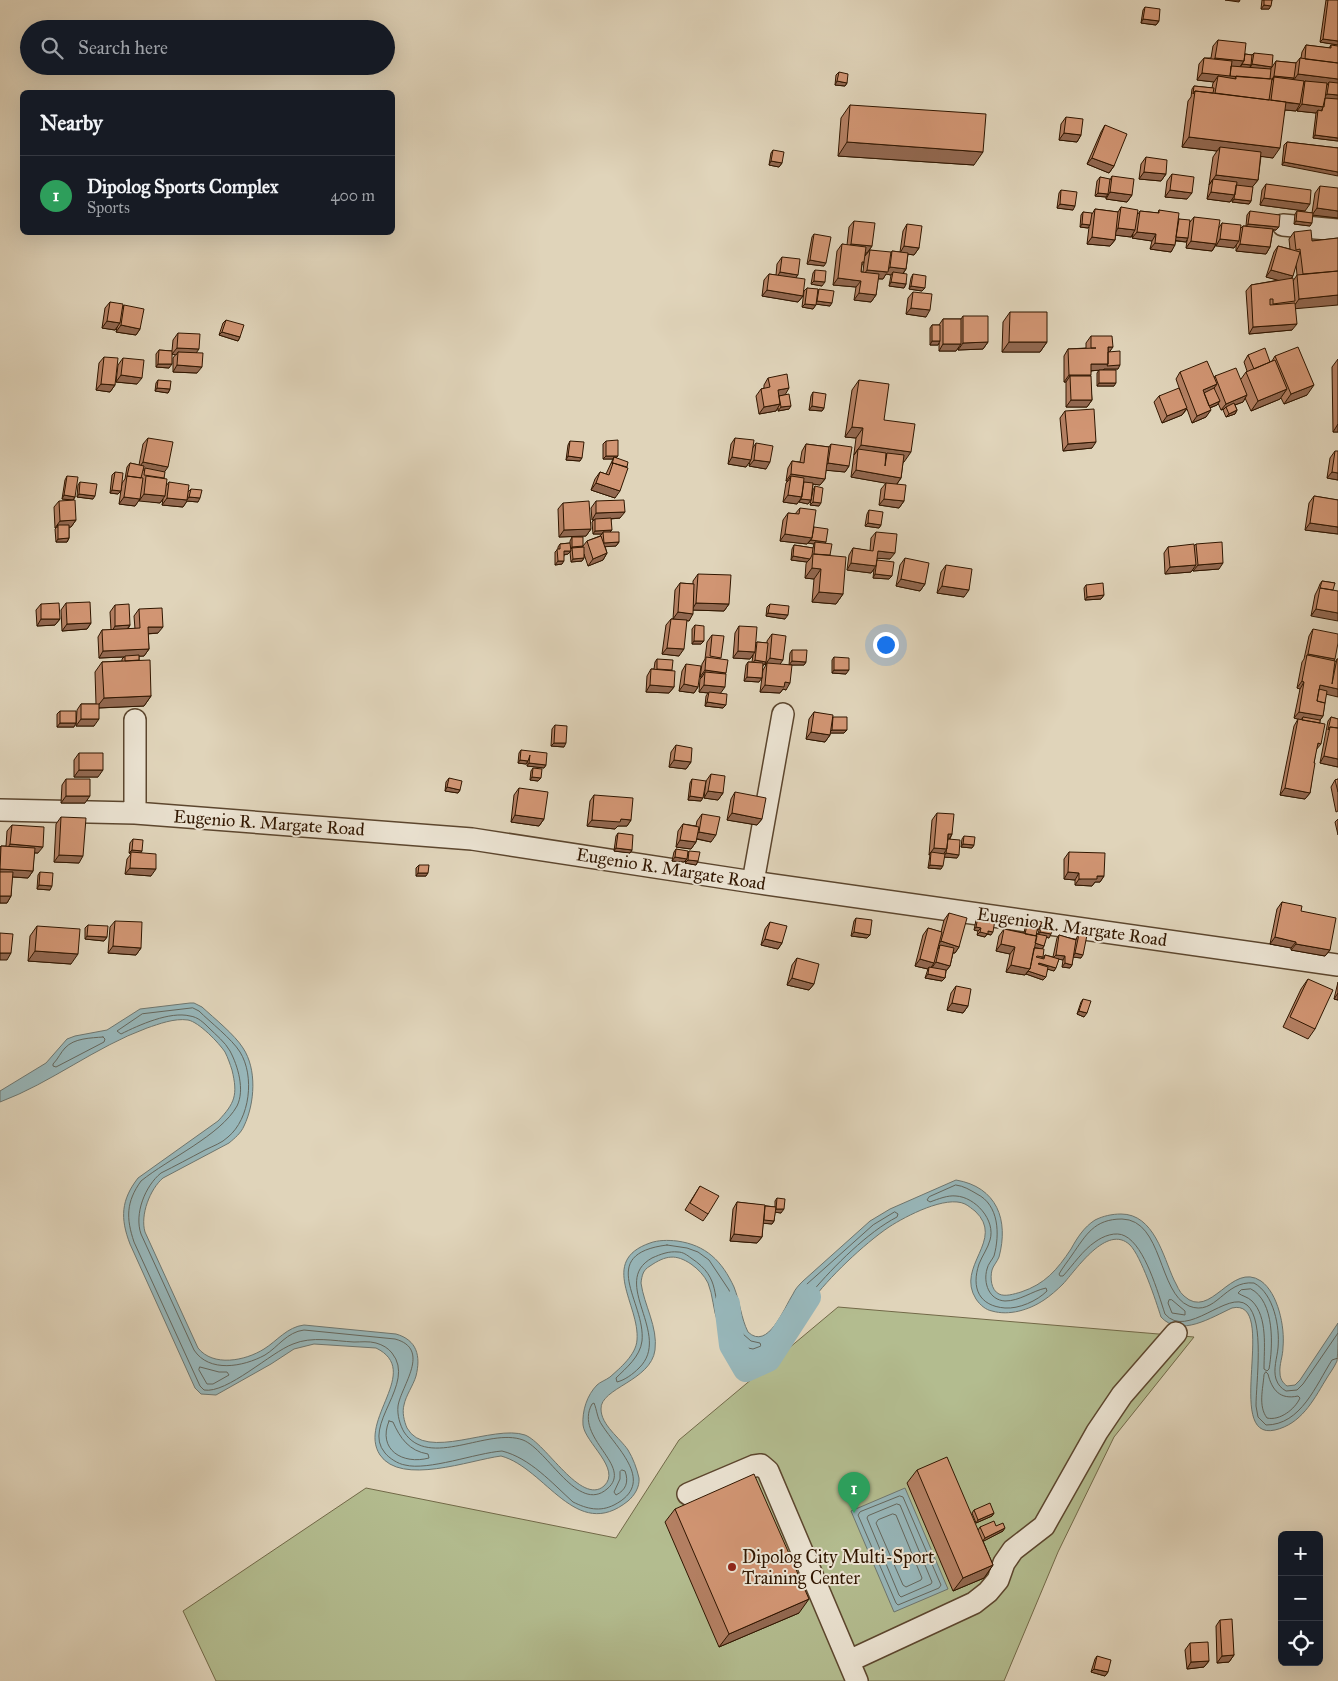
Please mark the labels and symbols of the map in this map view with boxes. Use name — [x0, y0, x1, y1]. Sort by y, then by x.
your location — [873, 632, 899, 658]
street label: Eugenio R. Margate Road — [173, 805, 365, 842]
street label: Eugenio R. Margate Road — [574, 843, 767, 896]
street label: Eugenio R. Margate Road — [975, 903, 1168, 952]
pin: 1 — [838, 1472, 870, 1513]
place label: Dipolog City Multi-Sport Training Center — [742, 1546, 935, 1590]
marker: Dipolog City Multi-Sport Training Center — [726, 1561, 738, 1573]

